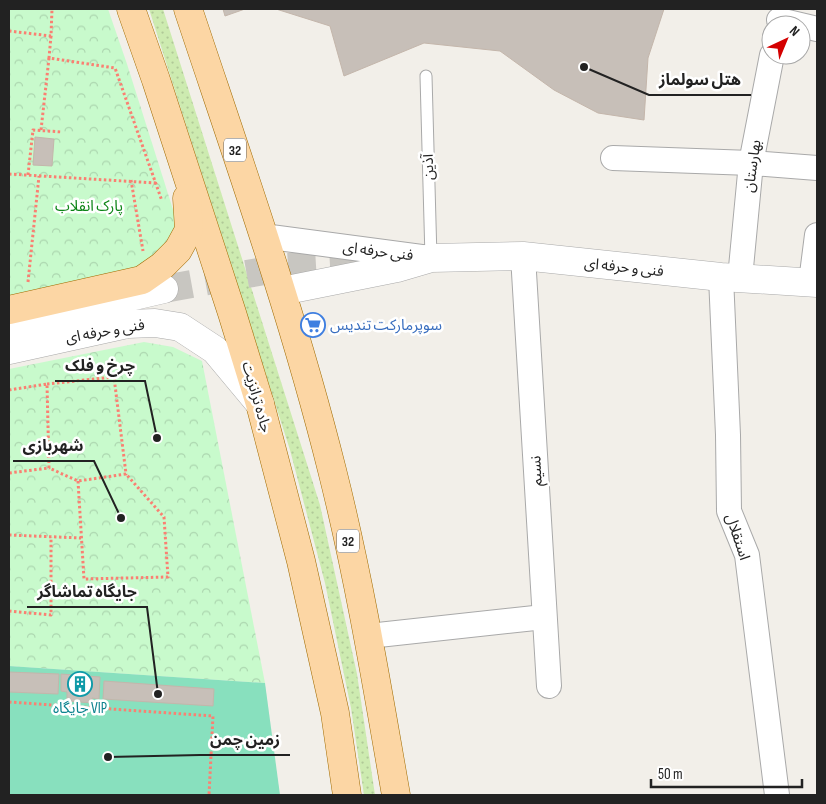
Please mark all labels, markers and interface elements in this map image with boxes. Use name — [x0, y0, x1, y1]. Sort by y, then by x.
north arrow — [761, 15, 811, 65]
text: N — [786, 22, 803, 40]
callout: هتل سولماز — [649, 64, 751, 95]
text: هتل سولماز — [658, 71, 741, 90]
road number: 32 — [224, 138, 246, 162]
street label: بهارستان — [739, 138, 766, 194]
street label: آذین — [419, 153, 438, 180]
park label: پارک انقلاب — [55, 197, 123, 216]
street label: فنی حرفه ای — [342, 238, 415, 265]
street label: فنی و حرفه ای — [583, 254, 665, 281]
supermarket icon: سوپرمارکت تندیس — [300, 312, 326, 338]
street label: فنی و حرفه ای — [64, 315, 146, 348]
place label: سوپرمارکت تندیس — [330, 316, 442, 335]
callout: چرخ و فلک — [55, 350, 145, 381]
text: چرخ و فلک — [65, 357, 135, 377]
street label: جاده ترانزیت — [237, 360, 276, 435]
callout: شهربازی — [13, 430, 94, 461]
text: شهربازی — [23, 437, 83, 456]
street label: نسيم — [526, 455, 548, 487]
street label: استقلال — [721, 512, 754, 563]
road number: 32 — [337, 530, 359, 552]
callout: جایگاه تماشاگر — [27, 576, 147, 607]
text: جایگاه تماشاگر — [36, 583, 137, 602]
building icon: جایگاه VIP — [67, 671, 93, 697]
place label: جایگاه VIP — [53, 699, 107, 718]
callout: زمین چمن — [200, 724, 290, 755]
text: زمین چمن — [210, 731, 280, 750]
scale bar — [651, 756, 802, 788]
text: 50 m — [658, 765, 683, 784]

